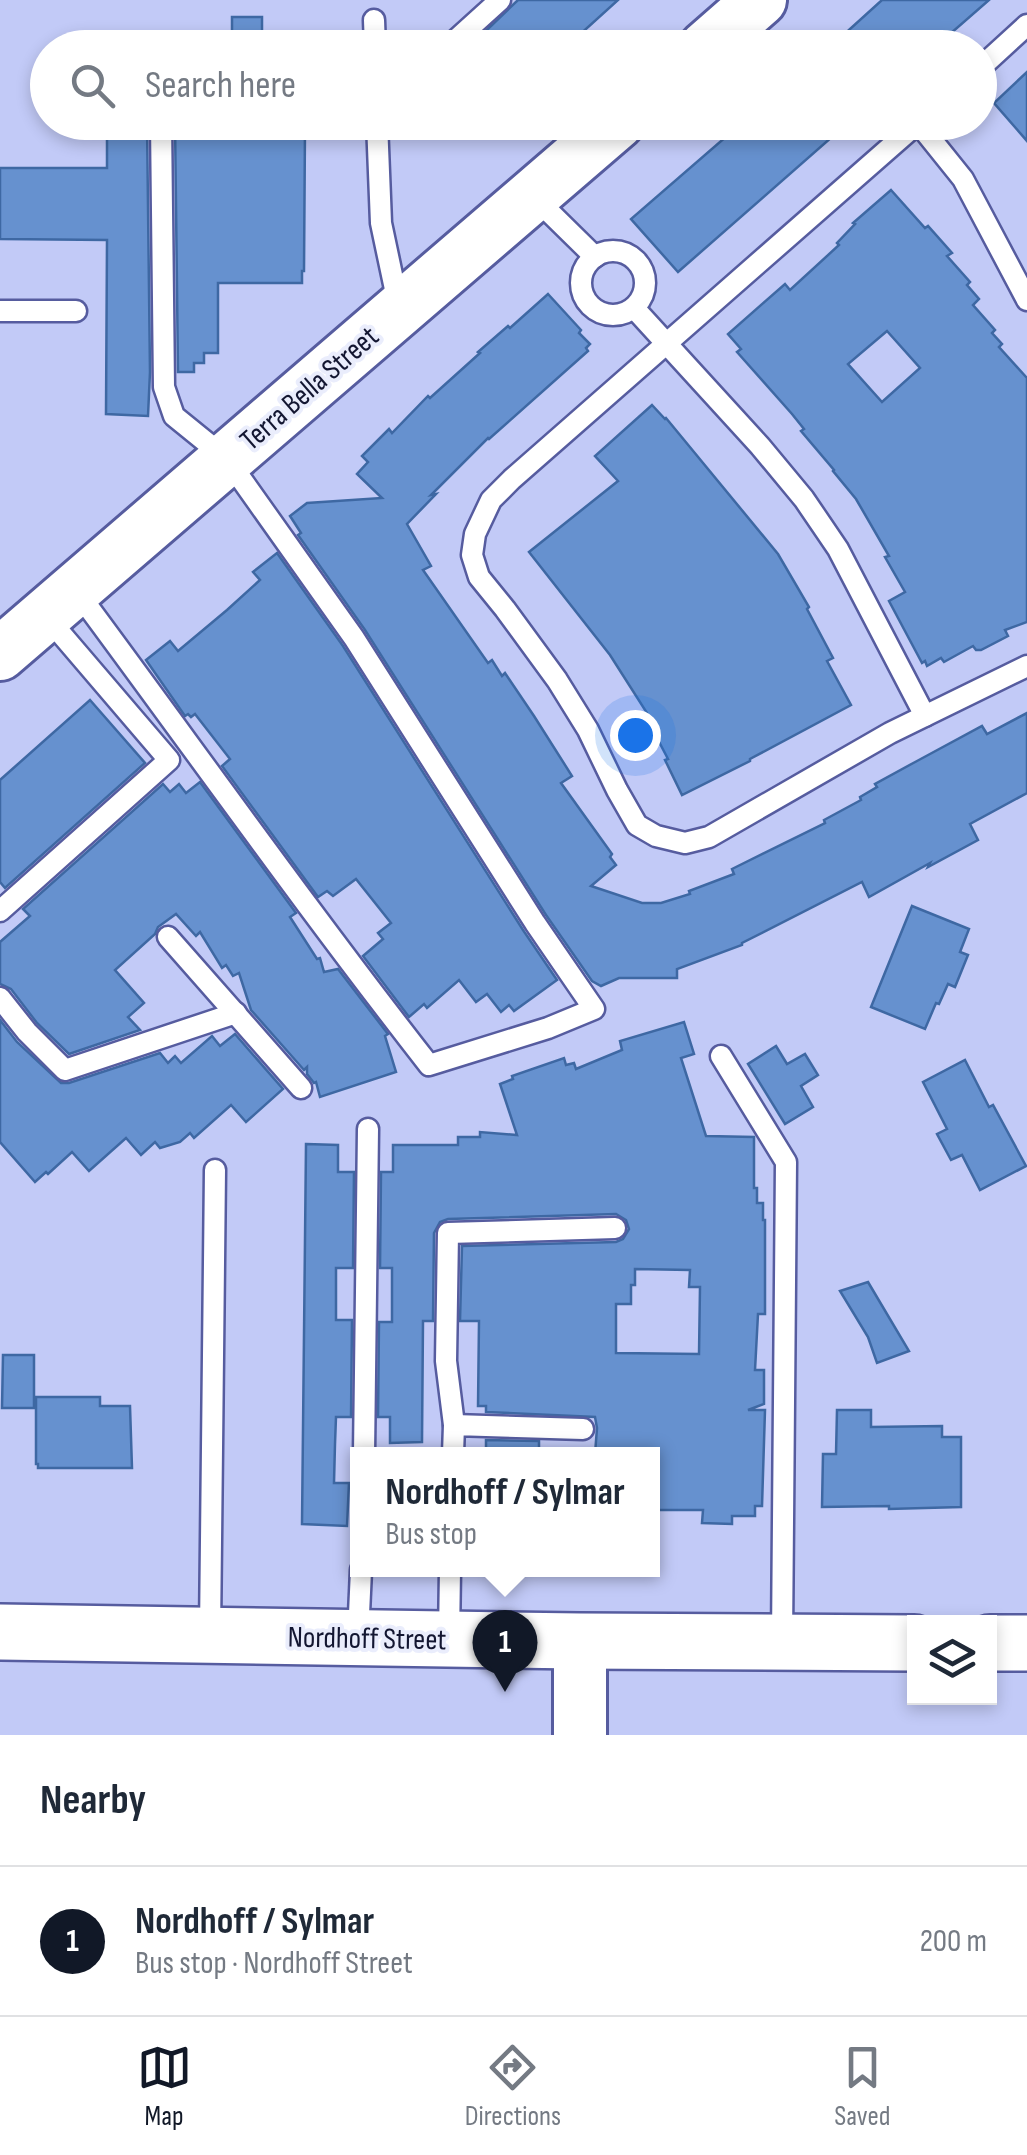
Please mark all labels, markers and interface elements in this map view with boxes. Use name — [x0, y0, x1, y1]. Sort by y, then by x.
search box — [30, 30, 997, 140]
icon: search — [65, 58, 120, 113]
text: Search here — [145, 63, 296, 108]
street label: Terra Bella Street — [233, 319, 386, 459]
your location — [610, 710, 661, 761]
popup — [350, 1447, 660, 1577]
text: Nordhoff / Sylmar — [385, 1470, 625, 1515]
text: Bus stop — [385, 1515, 477, 1554]
pin: 1 — [472, 1610, 538, 1692]
map controls — [907, 1615, 997, 1705]
button: layers — [907, 1615, 997, 1705]
street label: Nordhoff Street — [287, 1620, 447, 1658]
text: Nearby — [40, 1775, 146, 1826]
text: Nordhoff / Sylmar — [135, 1899, 374, 1944]
text: 1 — [66, 1922, 79, 1961]
text: 200 m — [920, 1922, 987, 1961]
text: Bus stop · Nordhoff Street — [135, 1944, 413, 1983]
tab: Map — [137, 2040, 192, 2133]
tab: Directions — [465, 2040, 561, 2133]
tab: Saved — [834, 2040, 890, 2133]

